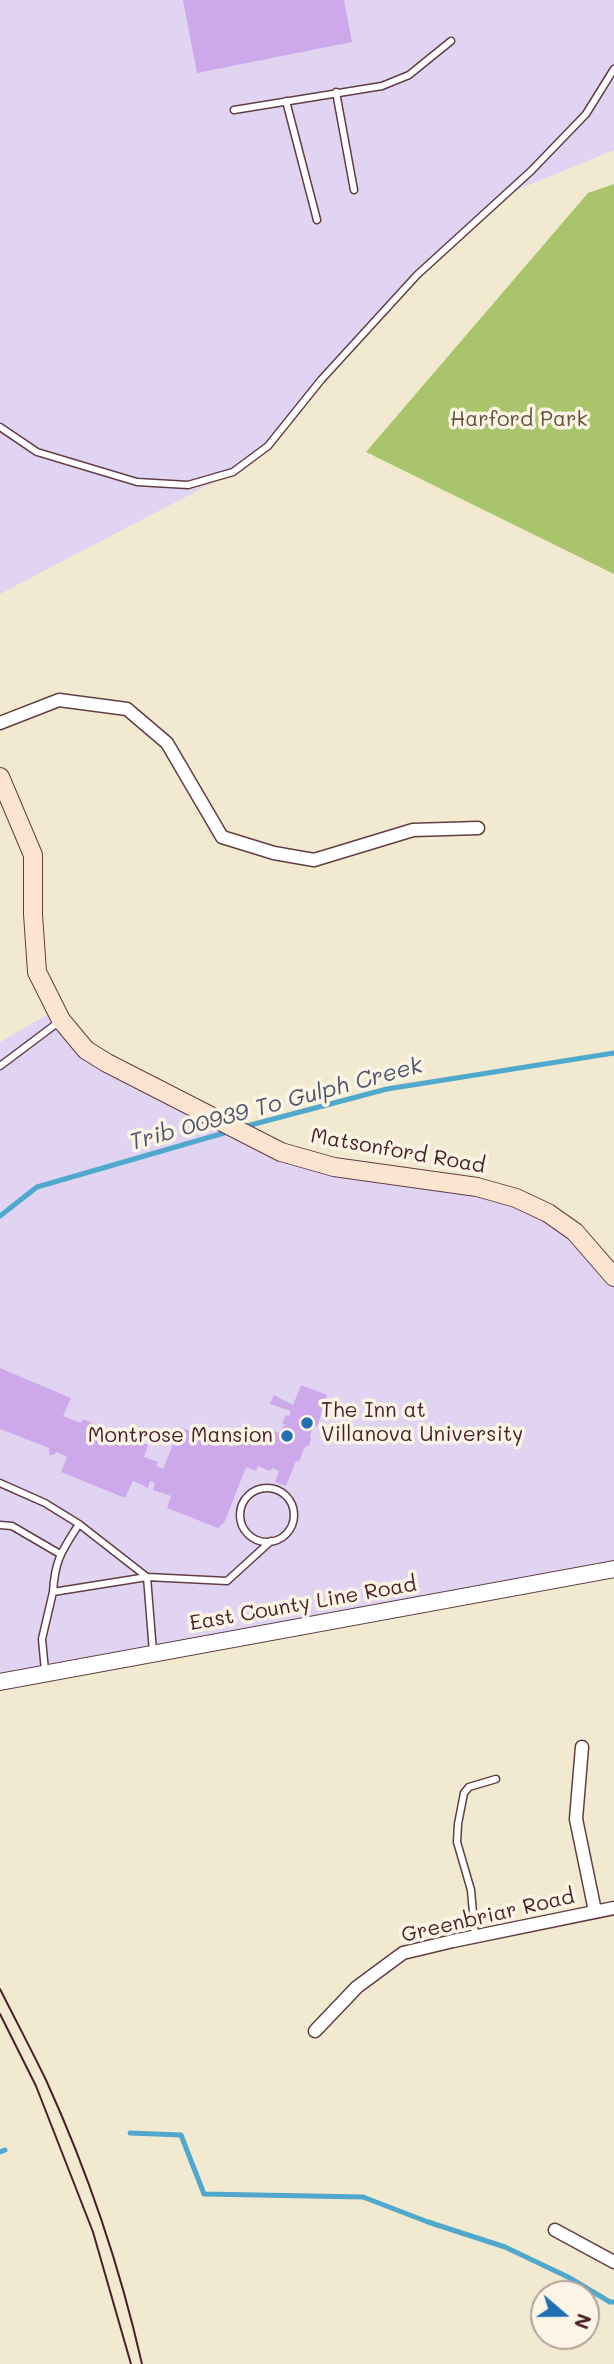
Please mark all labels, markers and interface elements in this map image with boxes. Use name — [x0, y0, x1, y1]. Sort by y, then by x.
park label: Harford Park — [450, 407, 588, 433]
water label: Trib 00939 To Gulph Creek — [126, 1052, 426, 1156]
street label: Matsonford Road — [309, 1123, 487, 1179]
place label: The Inn at Villanova University — [321, 1398, 523, 1448]
marker: The Inn at Villanova University — [299, 1415, 315, 1431]
place label: Montrose Mansion — [88, 1423, 273, 1449]
marker: Montrose Mansion — [279, 1428, 295, 1444]
street label: East County Line Road — [188, 1572, 418, 1636]
street label: Greenbriar Road — [399, 1884, 577, 1948]
north arrow — [530, 2280, 600, 2350]
text: N — [569, 2311, 598, 2333]

